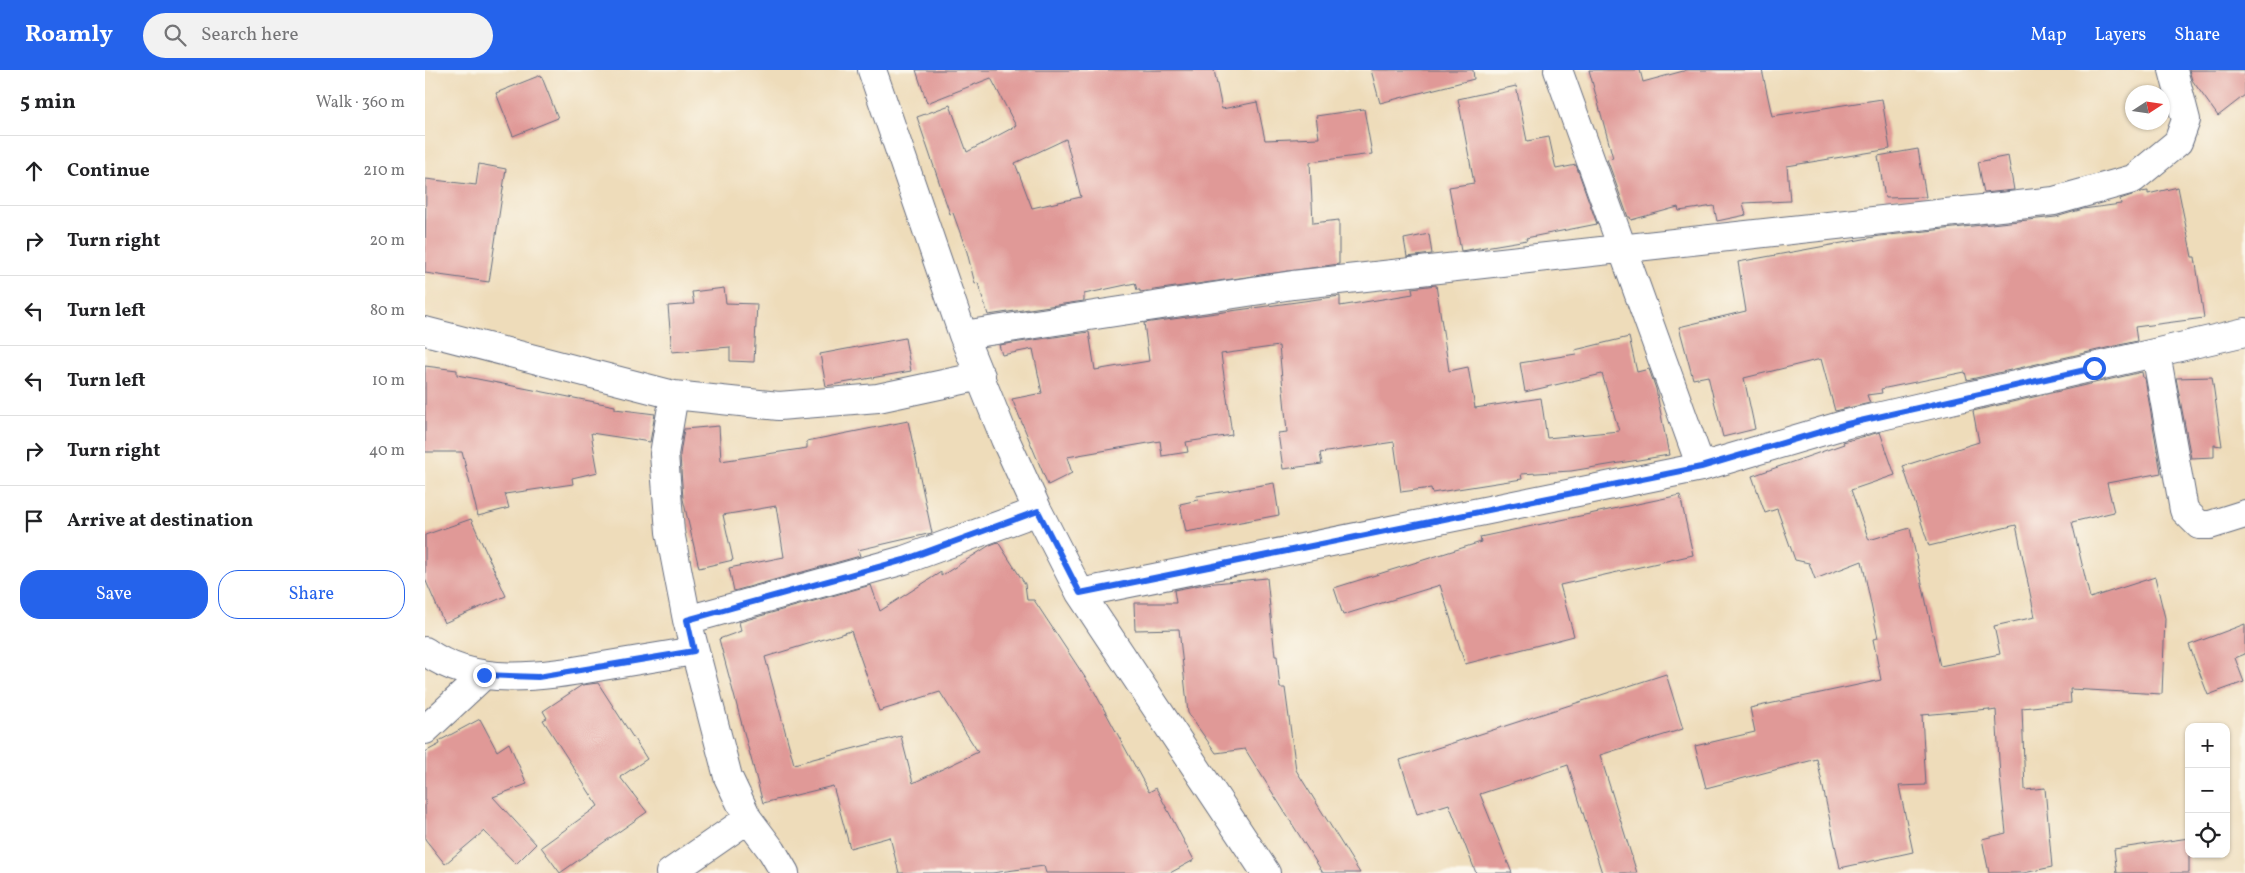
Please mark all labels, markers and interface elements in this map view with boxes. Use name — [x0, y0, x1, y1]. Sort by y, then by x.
search box — [143, 13, 493, 58]
text: Roamly — [25, 18, 113, 52]
icon: search — [161, 21, 189, 49]
text: Search here — [201, 22, 298, 48]
text: Map — [2030, 23, 2066, 48]
text: Layers — [2094, 23, 2146, 48]
text: Share — [2174, 23, 2220, 48]
north arrow — [2125, 85, 2170, 130]
text: 5 min — [20, 88, 76, 117]
text: Walk · 360 m — [316, 92, 405, 114]
icon: ahead — [20, 157, 48, 185]
text: Continue — [67, 158, 150, 184]
text: 210 m — [363, 160, 405, 182]
icon: right — [20, 227, 48, 255]
text: Turn right — [67, 228, 160, 254]
text: 20 m — [370, 230, 405, 252]
icon: left — [20, 297, 48, 325]
text: Turn left — [67, 298, 146, 324]
text: 80 m — [370, 300, 405, 322]
route start — [2083, 357, 2106, 380]
icon: left — [20, 367, 48, 395]
text: Turn left — [67, 368, 146, 394]
text: 10 m — [372, 370, 405, 392]
icon: right — [20, 437, 48, 465]
text: Turn right — [67, 438, 160, 464]
text: 40 m — [369, 440, 405, 462]
icon: arrive — [20, 507, 48, 535]
text: Arrive at destination — [67, 508, 253, 534]
button: Save — [20, 570, 208, 619]
button: Share — [218, 570, 405, 619]
route end — [473, 664, 496, 687]
map controls — [2185, 723, 2230, 858]
button: + — [2185, 723, 2230, 768]
button: − — [2185, 768, 2230, 813]
button: locate — [2185, 813, 2230, 858]

